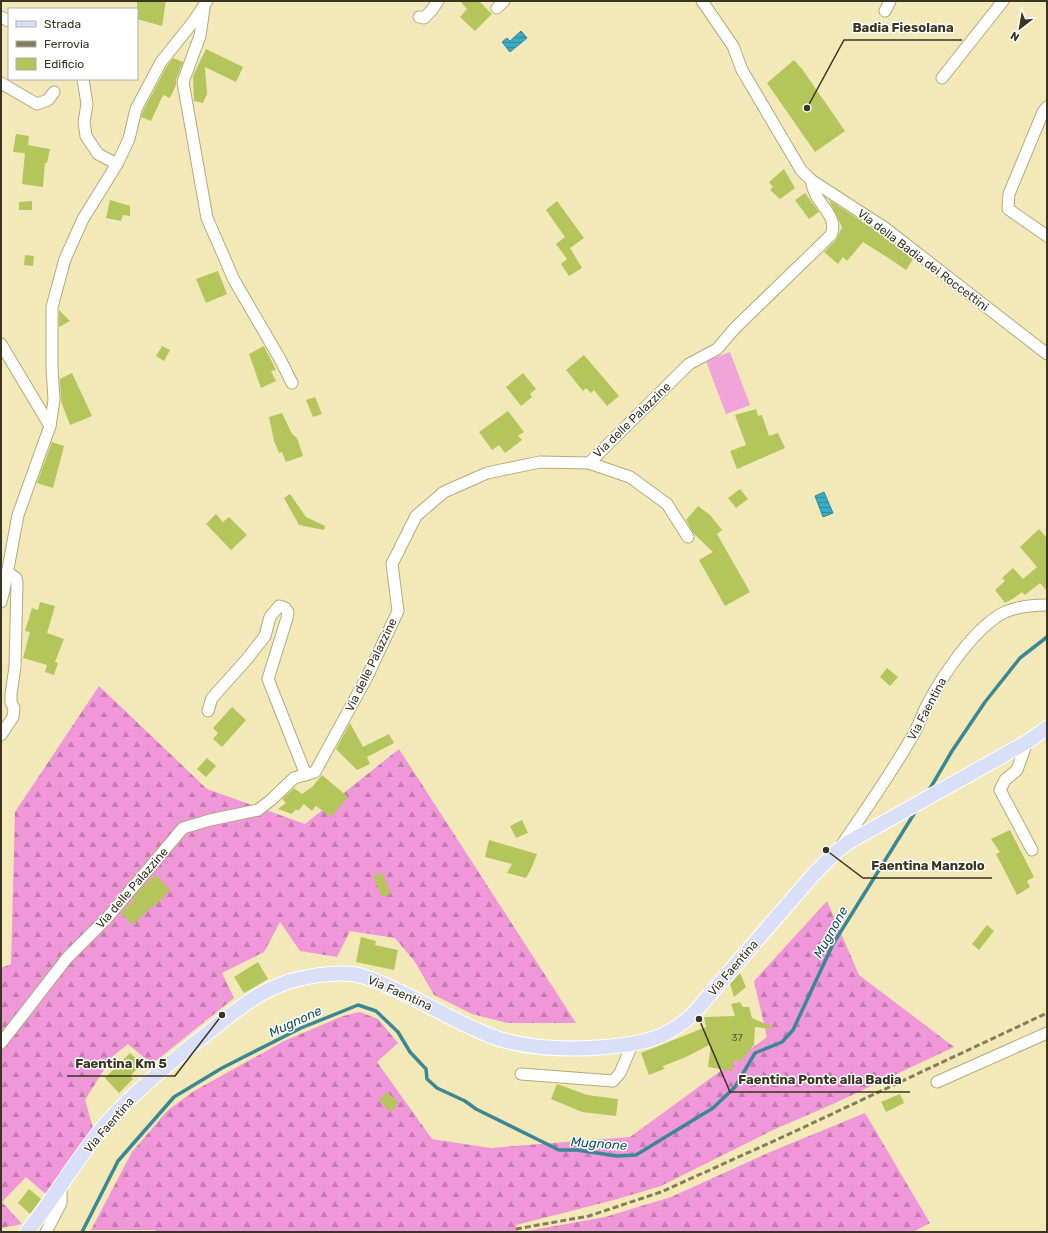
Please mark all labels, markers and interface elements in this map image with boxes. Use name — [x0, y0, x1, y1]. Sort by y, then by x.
legend — [8, 8, 138, 80]
north arrow — [1000, 8, 1040, 48]
callout: Badia Fiesolana — [844, 15, 962, 40]
text: Strada — [44, 17, 81, 31]
text: Badia Fiesolana — [852, 20, 954, 35]
text: N — [1008, 28, 1022, 44]
text: Ferrovia — [44, 37, 89, 51]
text: Edificio — [44, 57, 84, 71]
street label: Via della Badia dei Roccettini — [855, 206, 991, 314]
street label: Via delle Palazzine — [590, 379, 674, 461]
street label: Via delle Palazzine — [342, 616, 400, 714]
street label: Via Faentina — [905, 675, 949, 743]
street label: Via delle Palazzine — [93, 845, 171, 931]
callout: Faentina Manzolo — [863, 853, 992, 878]
text: Faentina Manzolo — [871, 858, 985, 873]
water label: Mugnone — [810, 904, 852, 961]
street label: Via Faentina — [705, 937, 761, 999]
street label: Via Faentina — [366, 973, 434, 1013]
water label: Mugnone — [266, 1003, 324, 1041]
house number: 37 — [731, 1032, 743, 1044]
callout: Faentina Km 5 — [67, 1051, 175, 1076]
text: Faentina Km 5 — [75, 1056, 167, 1071]
callout: Faentina Ponte alla Badia — [730, 1067, 910, 1092]
text: Faentina Ponte alla Badia — [738, 1072, 902, 1087]
street label: Via Faentina — [81, 1094, 137, 1156]
water label: Mugnone — [570, 1134, 628, 1154]

